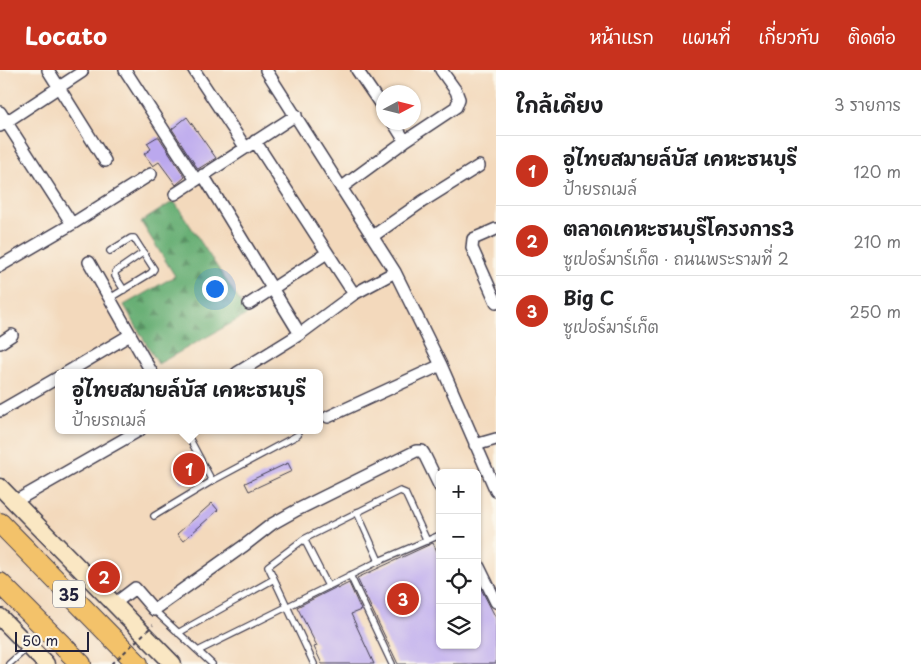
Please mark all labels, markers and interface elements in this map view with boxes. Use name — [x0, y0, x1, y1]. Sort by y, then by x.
text: Locato — [25, 17, 107, 53]
text: หน้าแรก — [590, 23, 654, 50]
text: แผนที่ — [682, 23, 730, 50]
text: เกี่ยวกับ — [758, 23, 820, 50]
text: ติดต่อ — [848, 23, 896, 50]
north arrow — [376, 85, 421, 130]
text: ใกล้เคียง — [516, 88, 603, 120]
text: 3 รายการ — [834, 92, 901, 116]
text: อู่ไทยสมายล์บัส เคหะธนบุรี — [563, 144, 797, 172]
text: 1 — [528, 159, 536, 183]
text: 120 m — [854, 159, 901, 183]
text: ป้ายรถเมล์ — [563, 176, 637, 200]
text: ตลาดเคหะธนบุรีโครงการ3 — [563, 214, 794, 242]
text: 2 — [526, 229, 538, 253]
text: 210 m — [853, 229, 901, 253]
text: ซูเปอร์มาร์เก็ต · ถนนพระรามที่ 2 — [563, 246, 789, 270]
your location — [202, 276, 228, 302]
text: Big C — [563, 283, 614, 311]
text: 3 — [527, 299, 537, 323]
text: 250 m — [850, 299, 901, 323]
text: ซูเปอร์มาร์เก็ต — [563, 314, 659, 338]
popup — [55, 369, 323, 434]
text: อู่ไทยสมายล์บัส เคหะธนบุรี — [72, 375, 306, 403]
text: ป้ายรถเมล์ — [72, 407, 146, 431]
pin: 1 — [173, 450, 205, 488]
map controls — [436, 469, 481, 649]
button: + — [436, 469, 481, 514]
button: − — [436, 514, 481, 559]
pin: 2 — [88, 558, 120, 596]
button: locate — [436, 559, 481, 604]
road number: 35 — [53, 580, 85, 608]
pin: 3 — [387, 580, 419, 618]
button: layers — [436, 604, 481, 649]
scale bar — [15, 629, 89, 652]
text: 50 m — [22, 630, 58, 651]

